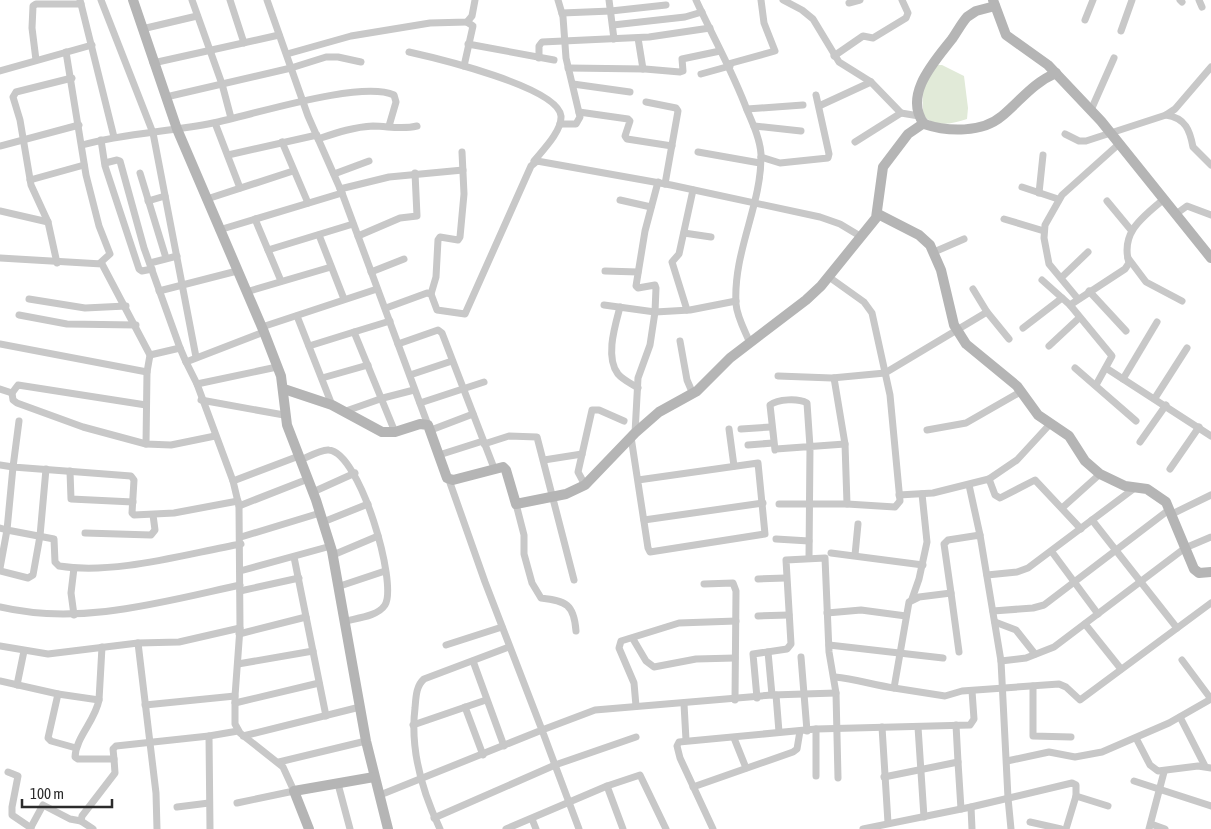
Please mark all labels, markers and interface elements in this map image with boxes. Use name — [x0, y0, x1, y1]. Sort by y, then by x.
scale bar — [22, 776, 112, 808]
text: 100 m — [30, 785, 64, 802]

